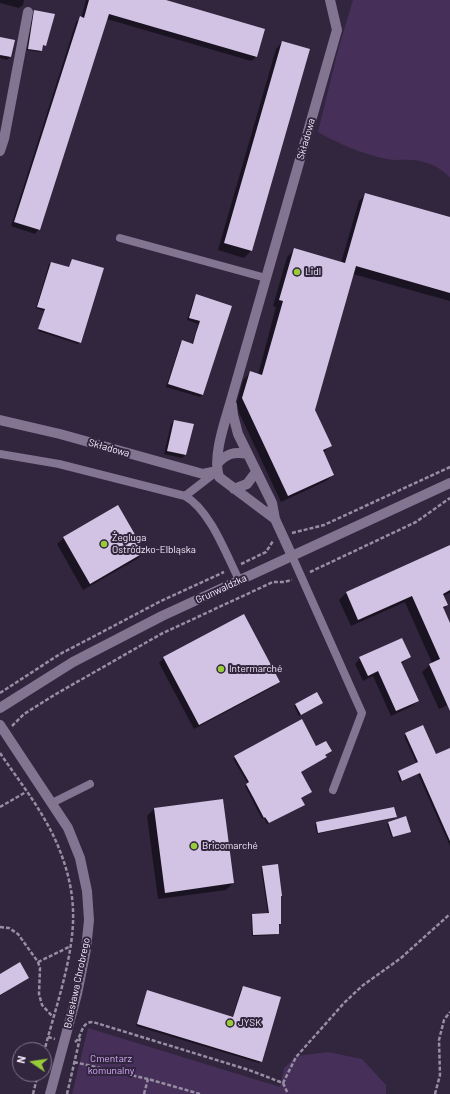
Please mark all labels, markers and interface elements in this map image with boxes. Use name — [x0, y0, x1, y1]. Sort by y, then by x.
street label: Składowa — [294, 117, 318, 161]
place label: Lidl — [305, 266, 321, 278]
marker: Lidl — [292, 267, 302, 277]
street label: Składowa — [87, 436, 131, 460]
place label: Żegluga Ostródzko-Elbląska — [112, 532, 196, 556]
marker: Żegluga Ostródzko-Elbląska — [99, 539, 109, 549]
street label: Grunwaldzka — [194, 572, 248, 606]
place label: Intermarché — [229, 663, 282, 675]
marker: Intermarché — [216, 664, 226, 674]
place label: Bricomarché — [202, 840, 258, 852]
marker: Bricomarché — [189, 841, 199, 851]
street label: Bolesława Chrobrego — [62, 937, 92, 1029]
place label: JYSK — [238, 1017, 261, 1029]
marker: JYSK — [225, 1018, 235, 1028]
north arrow — [12, 1042, 52, 1082]
park label: Cmentarz komunalny — [88, 1053, 134, 1076]
text: N — [14, 1054, 28, 1064]

